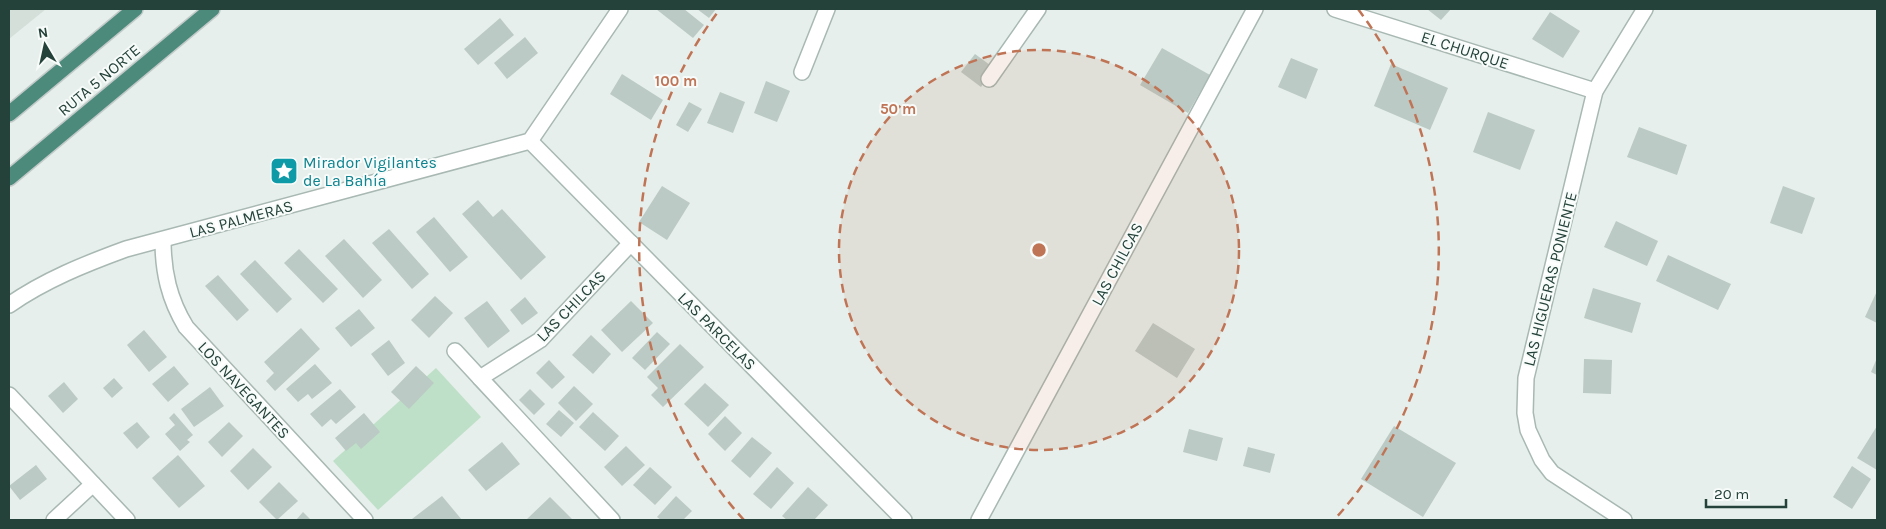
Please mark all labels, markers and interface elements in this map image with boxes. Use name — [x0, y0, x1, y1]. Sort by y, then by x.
north arrow — [20, 20, 70, 70]
text: N — [37, 23, 49, 42]
street label: EL CHURQUE — [1419, 27, 1511, 73]
street label: RUTA 5 NORTE — [54, 40, 144, 120]
text: 100 m — [655, 72, 697, 90]
text: 50 m — [880, 100, 916, 118]
place label: Mirador Vigilantes de La Bahía — [303, 153, 437, 190]
place icon: Mirador Vigilantes de La Bahía — [269, 156, 299, 186]
street label: LAS HIGUERAS PONIENTE — [1519, 190, 1581, 368]
street label: LAS PALMERAS — [187, 196, 295, 242]
street label: LAS CHILCAS — [1087, 219, 1147, 309]
centre of rings — [1030, 241, 1048, 259]
street label: LAS CHILCAS — [532, 267, 610, 345]
street label: LAS PARCELAS — [674, 288, 760, 374]
street label: LOS NAVEGANTES — [194, 337, 294, 443]
scale bar — [1706, 476, 1786, 508]
text: 20 m — [1714, 485, 1749, 503]

